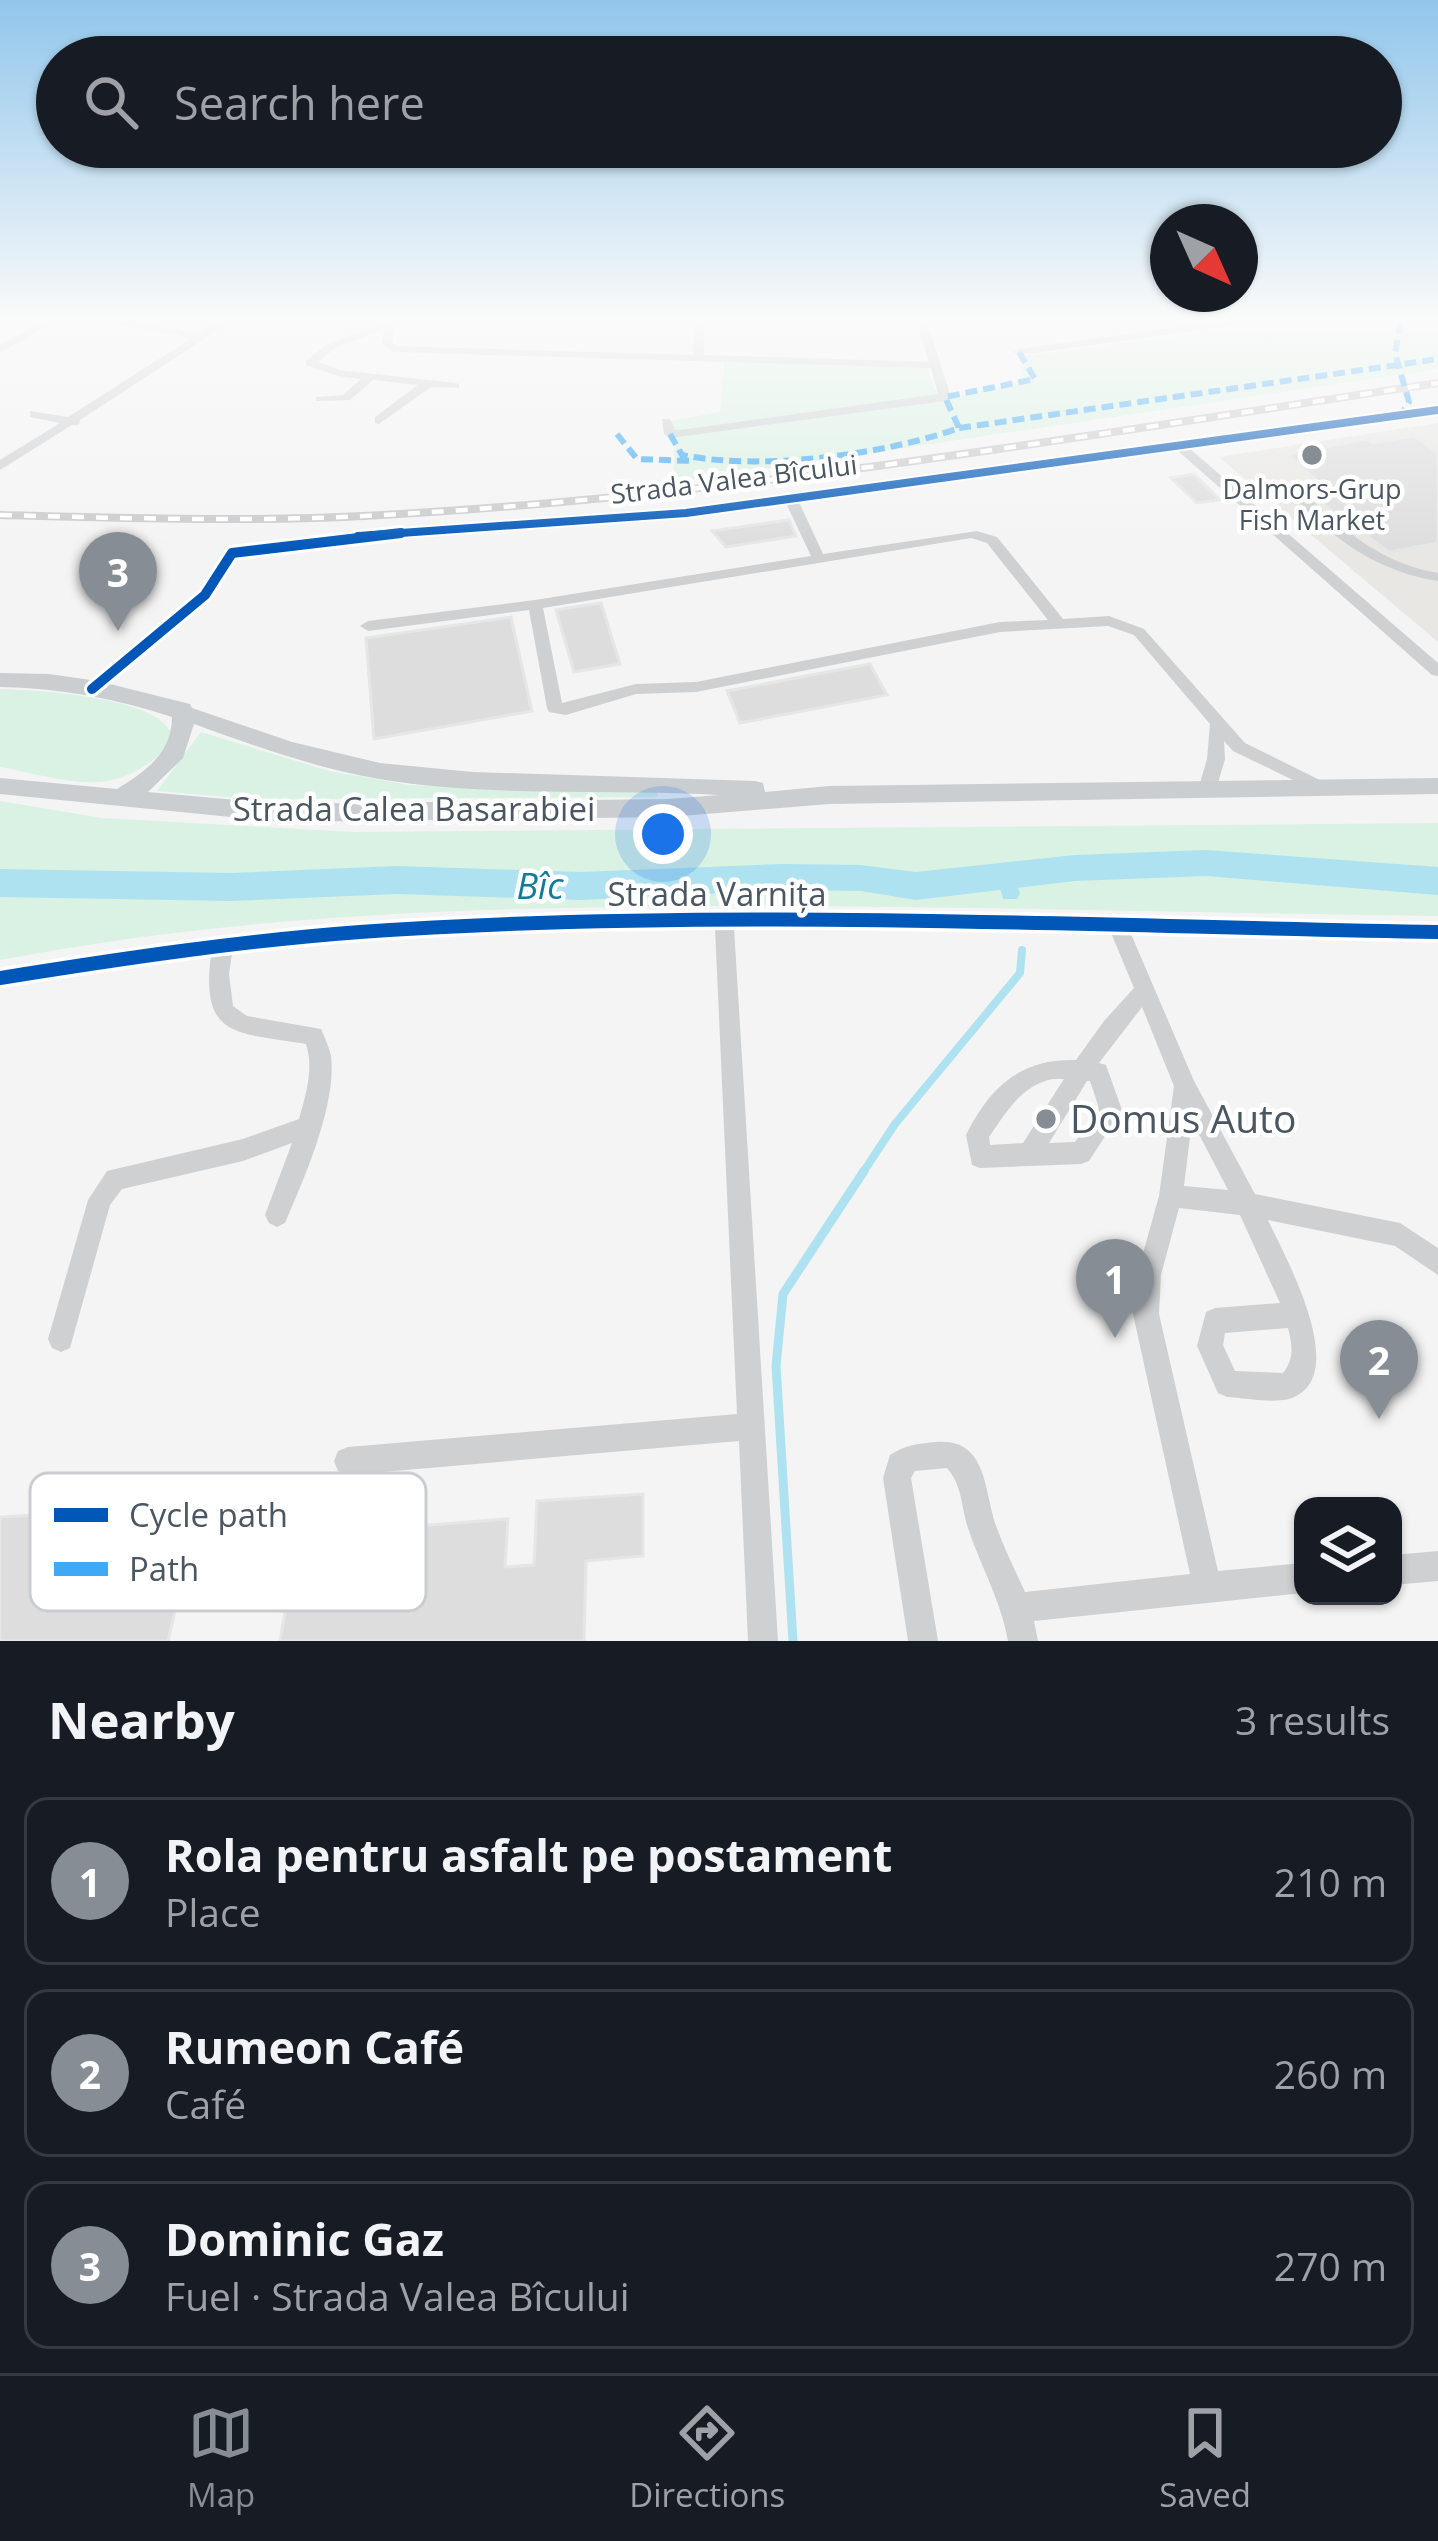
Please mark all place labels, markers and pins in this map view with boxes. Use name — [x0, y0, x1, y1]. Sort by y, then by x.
marker: Dalmors-Grup Fish Market — [1299, 442, 1325, 468]
place label: Dalmors-Grup Fish Market — [1223, 470, 1401, 538]
pin: 3 — [79, 532, 157, 631]
place label: Domus Auto — [1070, 1091, 1296, 1144]
marker: Domus Auto — [1033, 1106, 1059, 1132]
pin: 1 — [1076, 1239, 1154, 1338]
pin: 2 — [1340, 1320, 1418, 1419]

